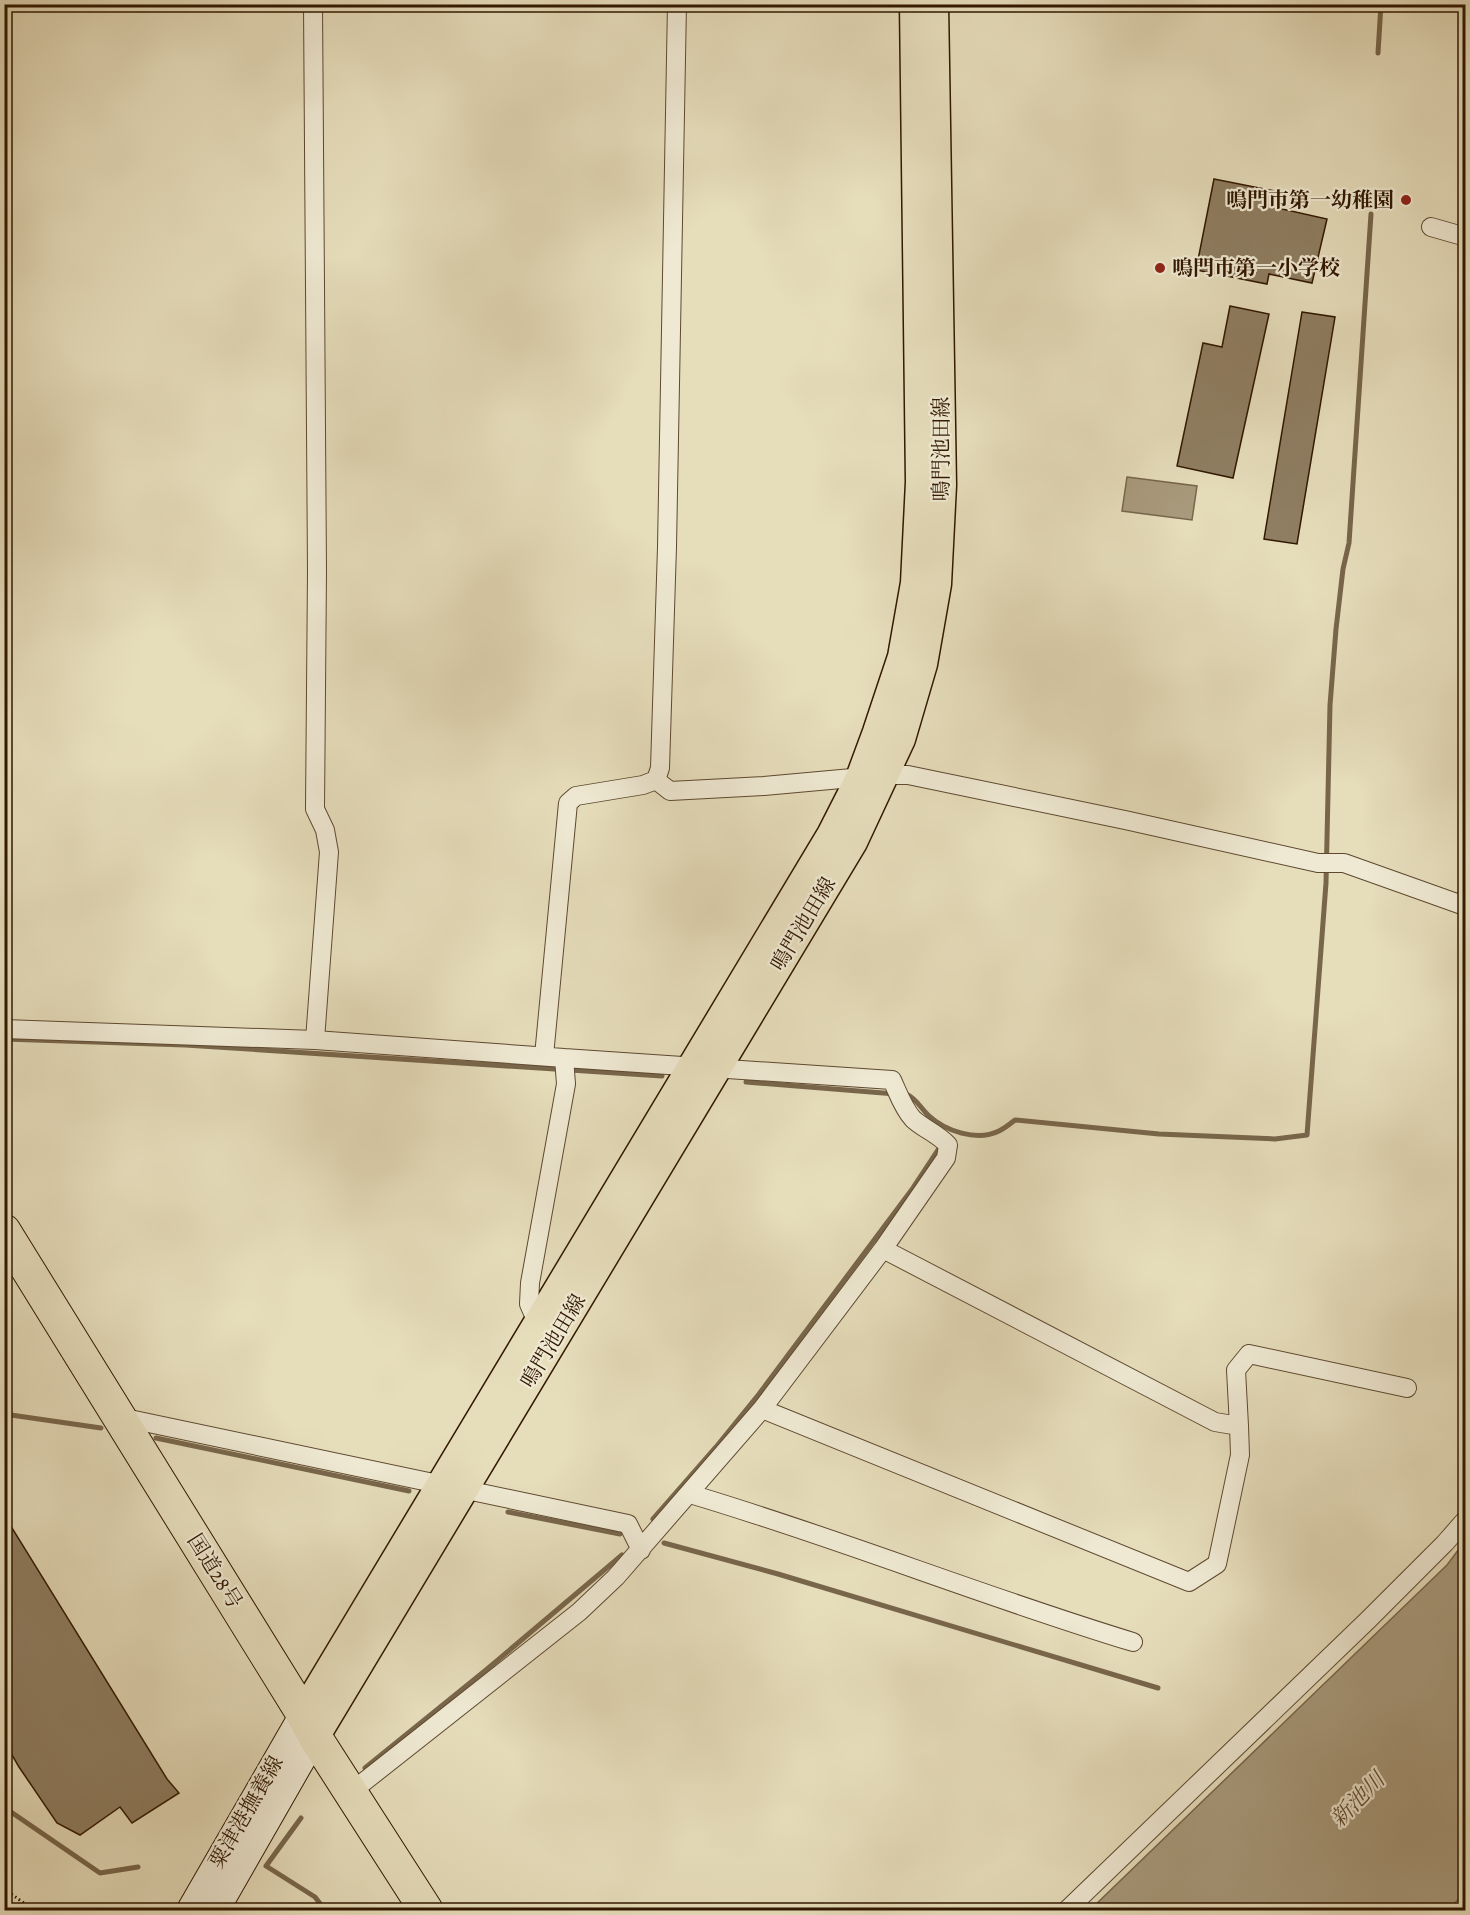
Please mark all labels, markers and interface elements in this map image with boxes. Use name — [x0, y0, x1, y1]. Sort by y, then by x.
place label: 鳴門市第一幼稚園 — [1226, 186, 1394, 214]
marker: 鳴門市第一幼稚園 — [1399, 193, 1413, 207]
place label: 鳴門市第一小学校 — [1172, 254, 1340, 282]
marker: 鳴門市第一小学校 — [1153, 261, 1167, 275]
street label: 鳴門池田線 — [927, 397, 955, 502]
street label: 鳴門池田線 — [764, 872, 842, 976]
street label: 鳴門池田線 — [514, 1289, 592, 1393]
street label: 国道28号 — [181, 1528, 249, 1614]
street label: 粟津港撫養線 — [202, 1750, 290, 1874]
water label: 新池川 — [1324, 1764, 1393, 1834]

